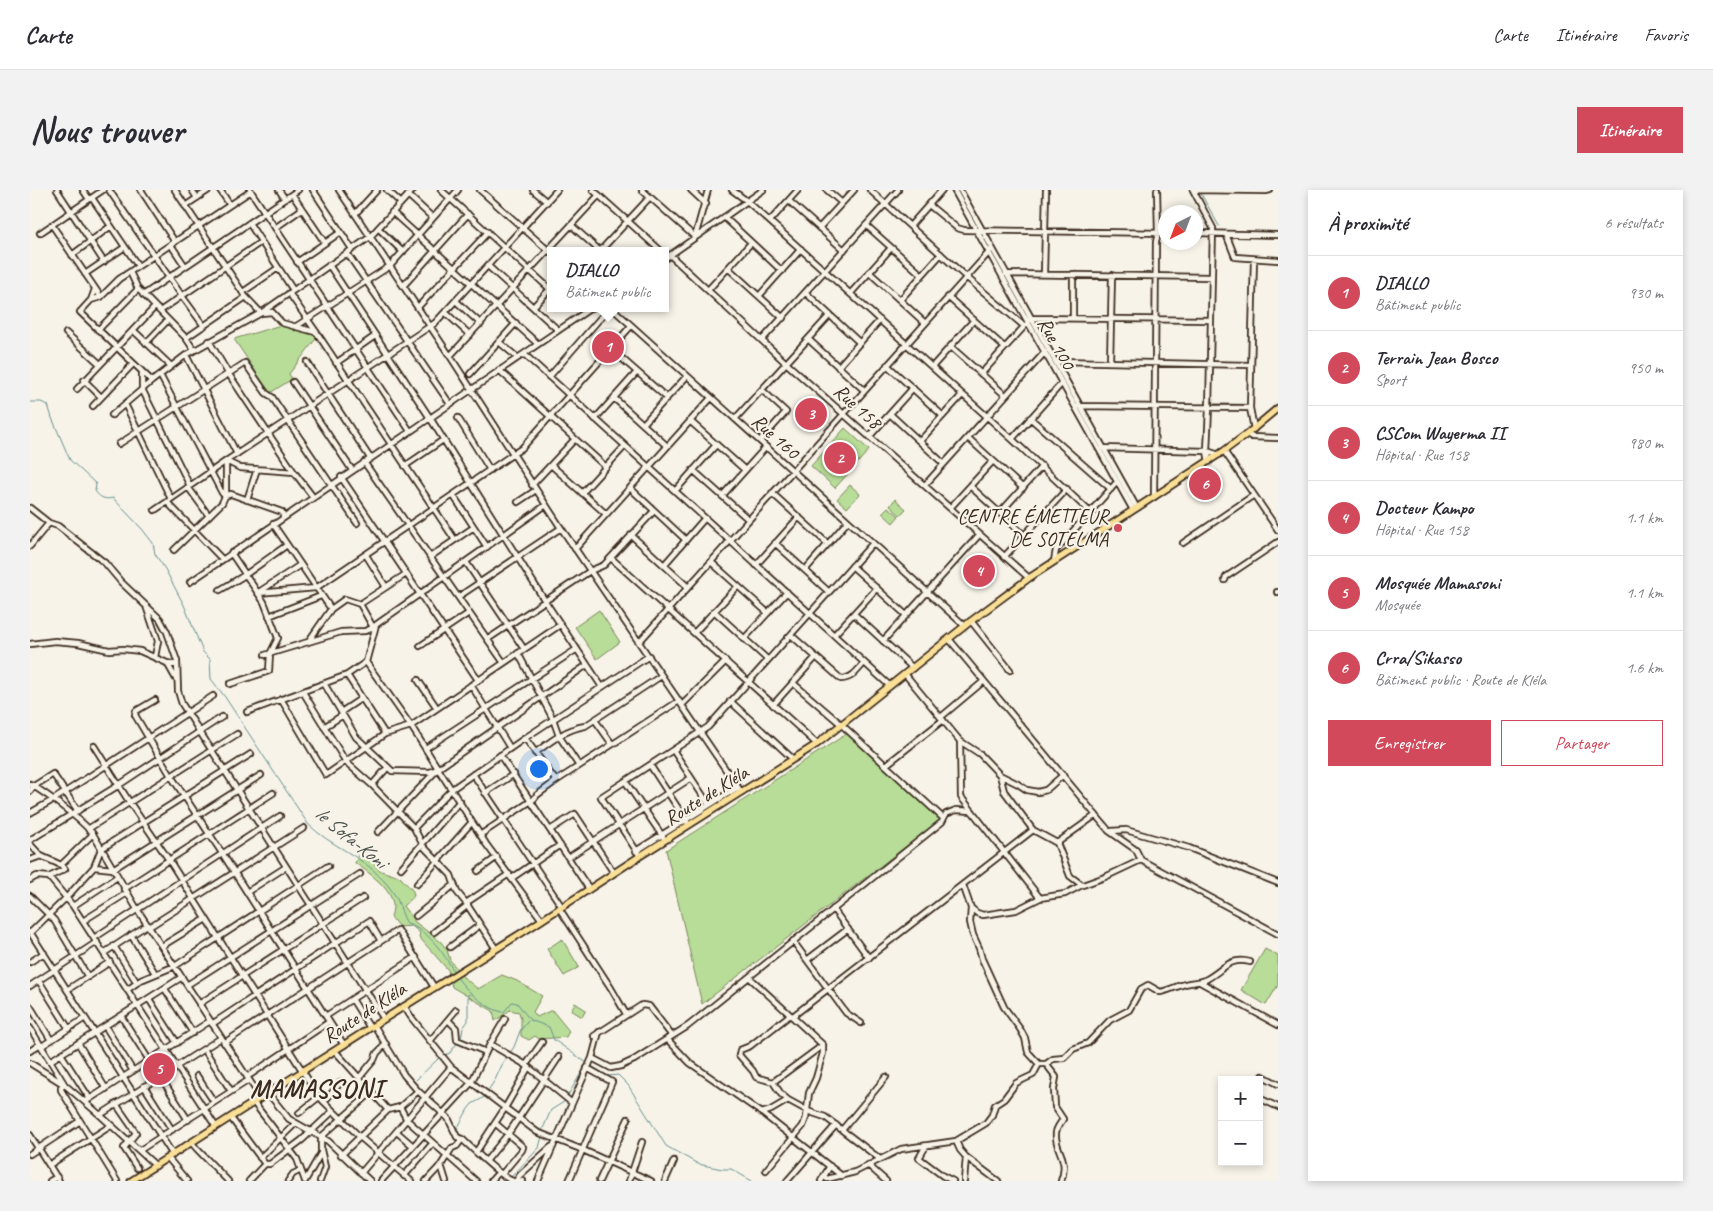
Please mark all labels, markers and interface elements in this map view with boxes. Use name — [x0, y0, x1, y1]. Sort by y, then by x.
text: Carte — [25, 20, 72, 50]
text: Carte — [1493, 24, 1528, 46]
text: Itinéraire — [1556, 24, 1617, 46]
text: Favoris — [1645, 24, 1688, 46]
button: Itinéraire — [1577, 107, 1683, 153]
text: Nous trouver — [30, 108, 184, 153]
north arrow — [1158, 205, 1203, 250]
text: À proximité — [1328, 210, 1408, 236]
text: 6 résultats — [1604, 213, 1663, 233]
popup — [547, 247, 669, 312]
text: DIALLO — [565, 258, 618, 282]
text: DIALLO — [1375, 271, 1427, 295]
text: Bâtiment public — [565, 282, 651, 302]
text: 1 — [1340, 283, 1348, 303]
text: 930 m — [1629, 283, 1663, 303]
text: Bâtiment public — [1375, 295, 1460, 315]
street label: Rue 100 — [1032, 313, 1082, 375]
pin: 1 — [592, 328, 624, 366]
text: Terrain Jean Bosco — [1375, 346, 1498, 370]
text: 2 — [1340, 358, 1348, 378]
text: 950 m — [1629, 358, 1663, 378]
text: Sport — [1375, 370, 1406, 390]
street label: Rue 158 — [829, 378, 888, 436]
pin: 3 — [795, 395, 827, 433]
street label: Rue 160 — [747, 408, 806, 466]
text: CSCom Wayerma II — [1375, 421, 1505, 445]
text: 3 — [1340, 433, 1348, 453]
text: 980 m — [1629, 433, 1663, 453]
pin: 2 — [824, 439, 856, 477]
text: Hôpital · Rue 158 — [1375, 445, 1469, 465]
pin: 6 — [1189, 465, 1221, 503]
text: Docteur Kampo — [1375, 496, 1473, 520]
place label: CENTRE ÉMETTEUR DE SOTELMA — [958, 504, 1110, 552]
text: 4 — [1340, 508, 1348, 528]
text: 1.1 km — [1626, 508, 1663, 528]
text: Hôpital · Rue 158 — [1375, 520, 1469, 540]
marker: CENTRE ÉMETTEUR DE SOTELMA — [1112, 522, 1124, 534]
pin: 4 — [963, 552, 995, 590]
text: Mosquée Mamasoni — [1375, 571, 1500, 595]
text: 5 — [1341, 583, 1347, 603]
text: 1.1 km — [1626, 583, 1663, 603]
text: Mosquée — [1375, 595, 1420, 615]
text: Crra/Sikasso — [1375, 646, 1461, 670]
text: 6 — [1340, 658, 1348, 678]
text: 1.6 km — [1626, 658, 1663, 678]
text: Bâtiment public · Route de Kléla — [1375, 670, 1546, 690]
button: Enregistrer — [1328, 720, 1491, 766]
button: Partager — [1501, 720, 1663, 766]
your location — [526, 756, 552, 782]
street label: Route de Kléla — [660, 759, 754, 831]
water label: le Sofa-Koni — [310, 800, 396, 877]
street label: Route de Kléla — [318, 976, 412, 1049]
pin: 5 — [143, 1050, 175, 1088]
district label: MAMASSONI — [250, 1073, 389, 1105]
map controls — [1218, 1076, 1263, 1166]
button: + — [1218, 1076, 1263, 1121]
button: − — [1218, 1121, 1263, 1166]

